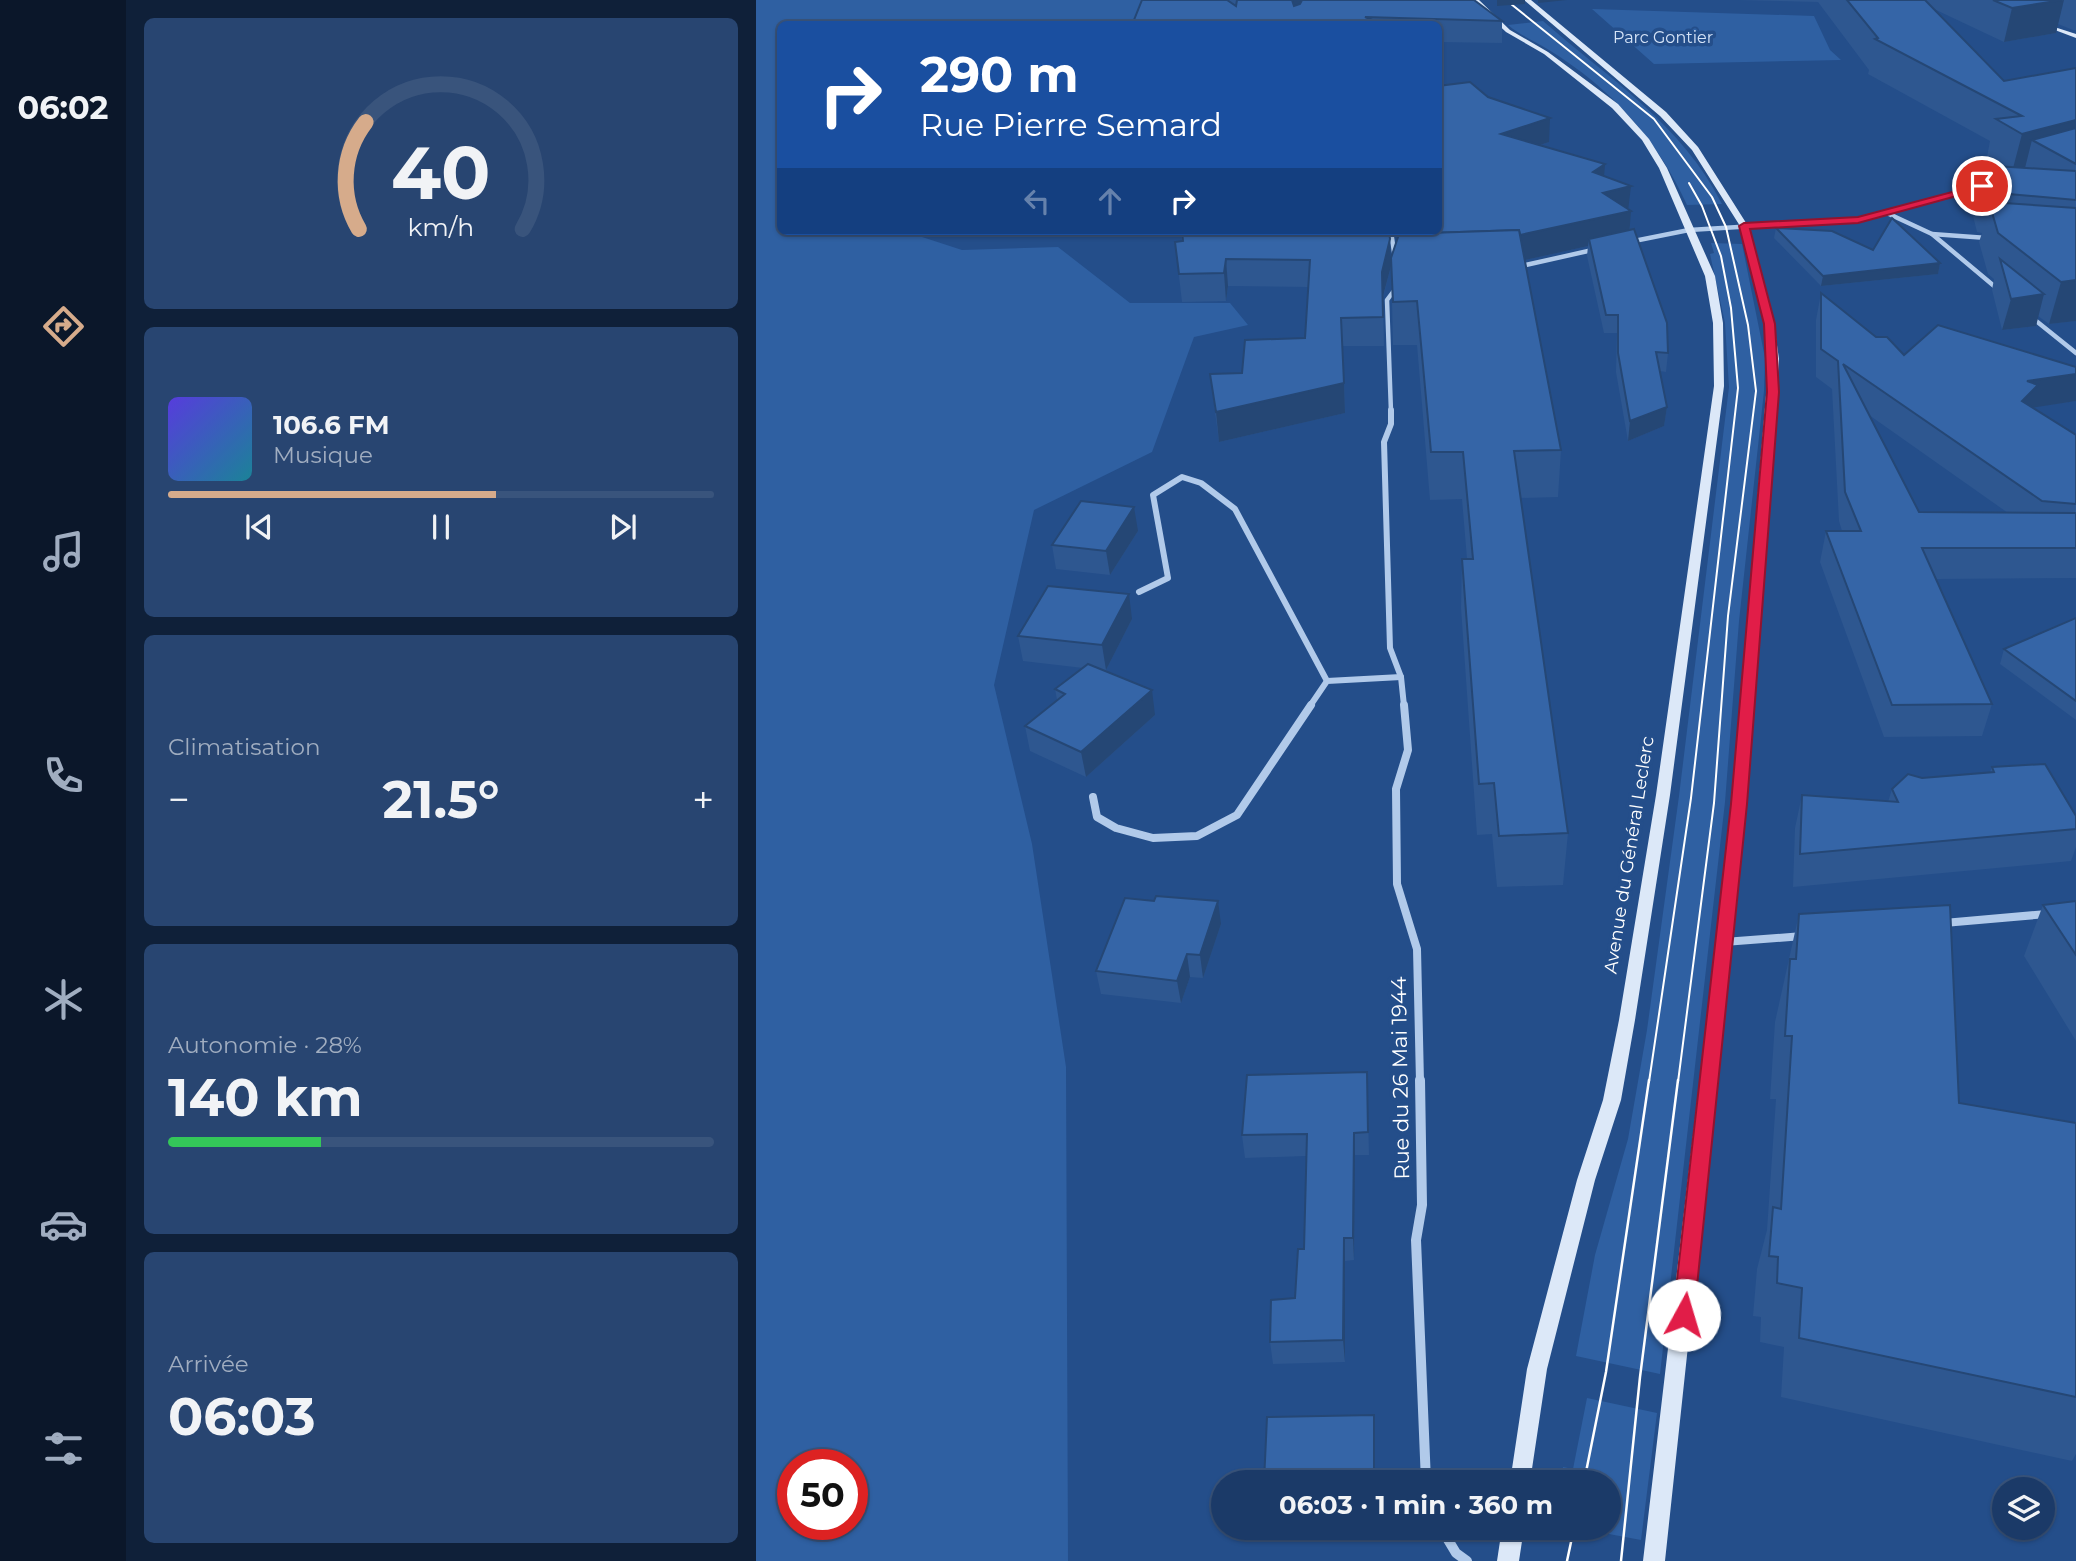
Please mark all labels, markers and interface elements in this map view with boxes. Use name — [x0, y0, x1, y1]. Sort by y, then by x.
park label: Parc Gontier — [1613, 28, 1713, 47]
text: 290 m — [920, 45, 1079, 104]
icon: right — [805, 49, 896, 140]
text: 06:02 — [18, 88, 108, 127]
text: Rue Pierre Semard — [920, 105, 1222, 144]
text: 40 — [391, 130, 491, 218]
pin — [1952, 156, 2012, 216]
icon: arrive — [1963, 167, 2001, 205]
icon: left — [1018, 182, 1056, 220]
icon: ahead — [1091, 182, 1129, 220]
icon: right — [1164, 182, 1202, 220]
text: km/h — [408, 212, 474, 242]
icon: directions — [39, 302, 88, 351]
text: 106.6 FM — [273, 409, 390, 441]
text: Musique — [273, 441, 373, 469]
icon: previous — [240, 508, 278, 546]
icon: pause — [422, 508, 460, 546]
icon: next — [604, 508, 642, 546]
icon: music — [39, 527, 88, 576]
text: Climatisation — [168, 733, 320, 761]
street label: Avenue du Général Leclerc — [1599, 735, 1659, 975]
icon: phone — [39, 751, 88, 800]
text: 21.5° — [382, 768, 500, 831]
text: − — [168, 776, 190, 823]
text: + — [692, 776, 714, 823]
icon: climate — [39, 975, 88, 1024]
street label: Rue du 26 Mai 1944 — [1386, 976, 1414, 1180]
text: Autonomie · 28% — [168, 1031, 362, 1059]
text: 140 km — [168, 1066, 363, 1129]
icon: car — [39, 1200, 88, 1249]
position arrow — [1647, 1278, 1721, 1352]
text: Arrivée — [168, 1350, 249, 1378]
text: 06:03 — [168, 1385, 316, 1448]
icon: filters — [39, 1424, 88, 1473]
speed limit sign: 50 — [777, 1449, 868, 1540]
map controls — [1992, 1477, 2055, 1540]
button: layers — [1992, 1477, 2055, 1540]
text: 06:03 · 1 min · 360 m — [1279, 1489, 1553, 1521]

